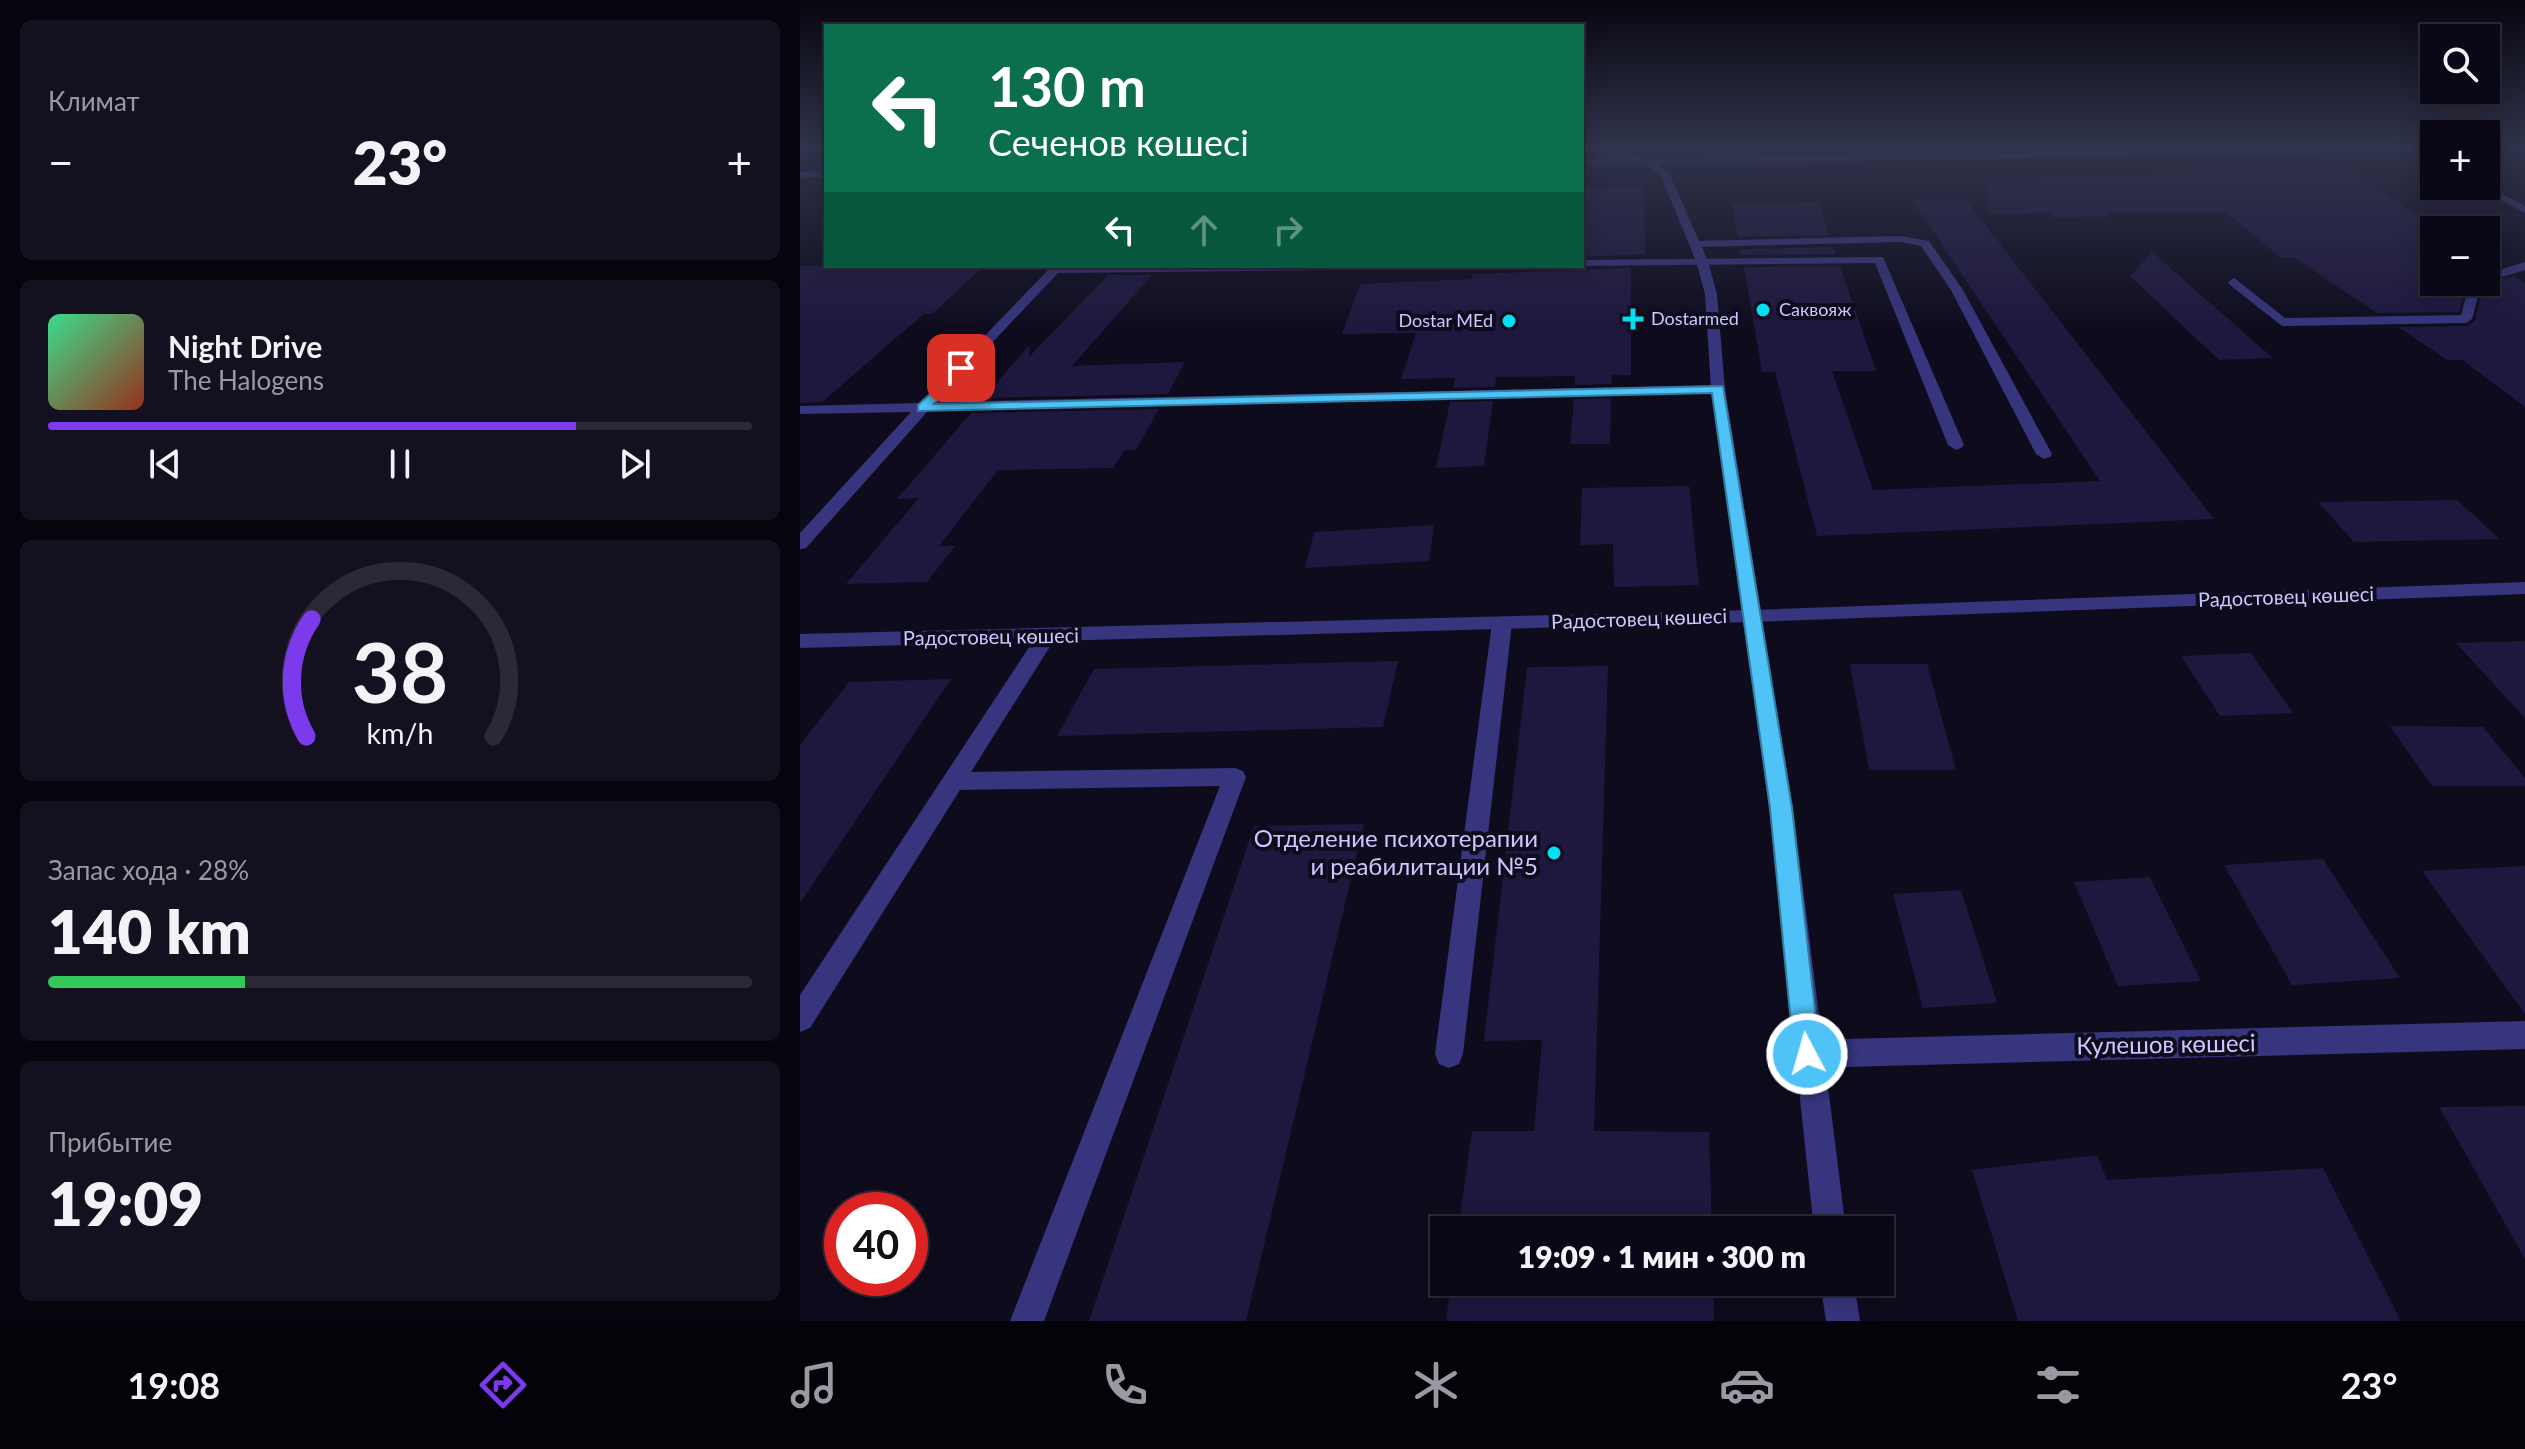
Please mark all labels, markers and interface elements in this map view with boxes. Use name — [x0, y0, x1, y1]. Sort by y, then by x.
map controls — [2420, 24, 2500, 296]
button: search — [2420, 24, 2500, 104]
text: 130 m — [988, 52, 1146, 119]
icon: left — [856, 56, 960, 160]
text: Климат — [48, 85, 140, 117]
text: Сеченов көшесі — [988, 120, 1249, 164]
button: + — [2420, 120, 2500, 200]
text: 23° — [353, 126, 447, 198]
text: − — [48, 136, 74, 188]
text: + — [726, 136, 752, 188]
icon: left — [1098, 208, 1142, 252]
icon: ahead — [1182, 208, 1226, 252]
icon: right — [1266, 208, 1310, 252]
button: − — [2420, 216, 2500, 296]
place label: Саквояж — [1779, 298, 1851, 320]
marker: Саквояж — [1754, 301, 1772, 319]
place label: Dostarmed — [1651, 307, 1739, 329]
marker: Dostarmed — [1622, 308, 1644, 330]
place label: Dostar MEd — [1398, 309, 1493, 331]
marker: Dostar MEd — [1500, 312, 1518, 330]
text: Night Drive — [168, 328, 322, 364]
pin — [927, 334, 995, 402]
icon: arrive — [939, 346, 983, 390]
text: The Halogens — [168, 364, 324, 396]
icon: previous — [143, 442, 187, 486]
icon: pause — [378, 442, 422, 486]
icon: next — [613, 442, 657, 486]
street label: Радостовец көшесі — [2198, 581, 2374, 611]
street label: Радостовец көшесі — [1551, 603, 1727, 633]
text: 38 — [352, 620, 448, 720]
street label: Радостовец көшесі — [903, 622, 1079, 650]
text: km/h — [367, 716, 433, 750]
place label: Отделение психотерапии и реабилитации №5 — [1254, 823, 1538, 880]
marker: Отделение психотерапии и реабилитации №5 — [1545, 844, 1563, 862]
text: Запас хода · 28% — [48, 854, 249, 886]
text: 140 km — [48, 895, 251, 967]
position arrow — [1765, 1012, 1849, 1096]
street label: Кулешов көшесі — [2076, 1027, 2256, 1060]
text: Прибытие — [48, 1126, 172, 1158]
text: 19:09 — [48, 1167, 203, 1239]
speed limit sign: 40 — [824, 1192, 928, 1296]
text: 19:09 · 1 мин · 300 m — [1518, 1238, 1806, 1274]
icon: directions — [475, 1357, 531, 1413]
icon: music — [786, 1357, 842, 1413]
icon: phone — [1097, 1357, 1153, 1413]
icon: climate — [1408, 1357, 1464, 1413]
icon: car — [1719, 1357, 1775, 1413]
icon: filters — [2030, 1357, 2086, 1413]
text: 19:08 — [127, 1363, 220, 1407]
text: 23° — [2341, 1363, 2397, 1407]

